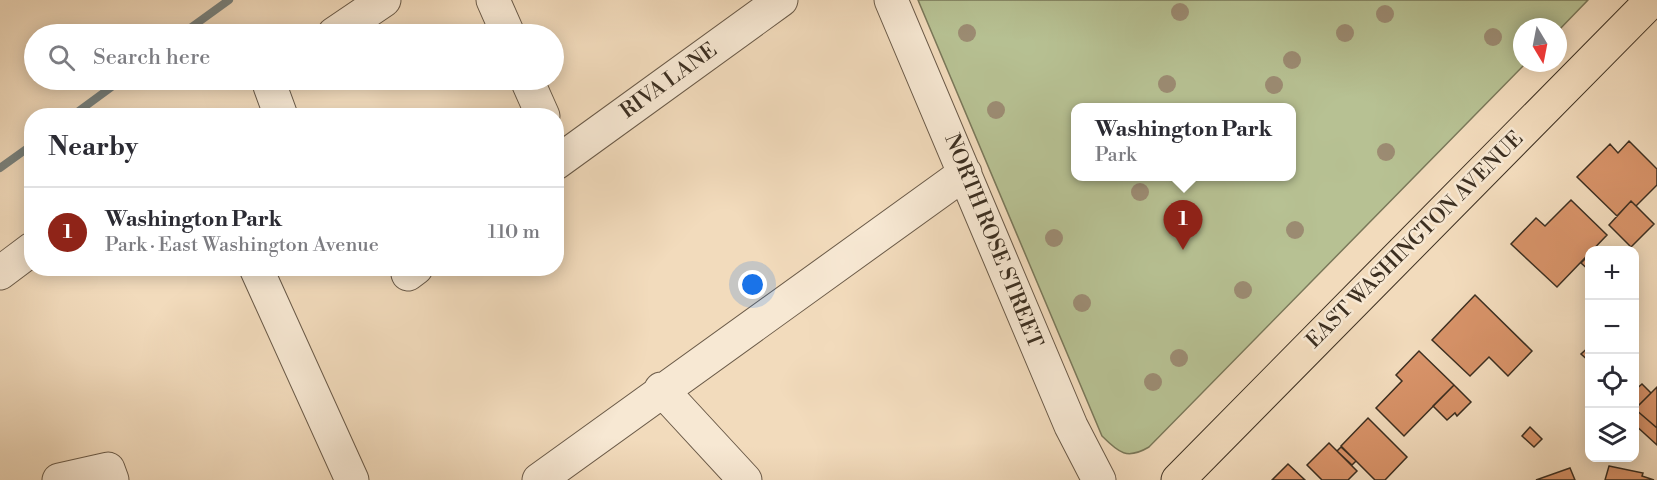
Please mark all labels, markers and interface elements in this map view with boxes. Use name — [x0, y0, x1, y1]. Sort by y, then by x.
north arrow — [1513, 18, 1567, 72]
search box — [24, 24, 564, 90]
street label: RIVA LANE — [616, 37, 722, 125]
icon: search — [45, 41, 78, 74]
text: Search here — [93, 44, 210, 71]
popup — [1071, 103, 1296, 181]
text: Washington Park — [1095, 116, 1272, 143]
street label: EAST WASHINGTON AVENUE — [1301, 126, 1529, 354]
street label: NORTH ROSE STREET — [938, 130, 1048, 352]
text: Nearby — [48, 131, 138, 163]
text: Park — [1095, 143, 1137, 168]
pin: 1 — [1164, 200, 1202, 250]
text: Washington Park — [105, 206, 282, 233]
text: 1 — [63, 220, 72, 245]
text: 110 m — [488, 220, 540, 245]
text: Park · East Washington Avenue — [105, 233, 379, 258]
map controls — [1585, 246, 1639, 462]
button: + — [1585, 246, 1639, 300]
your location — [738, 270, 767, 299]
button: − — [1585, 300, 1639, 354]
button: locate — [1585, 354, 1639, 408]
button: layers — [1585, 408, 1639, 462]

